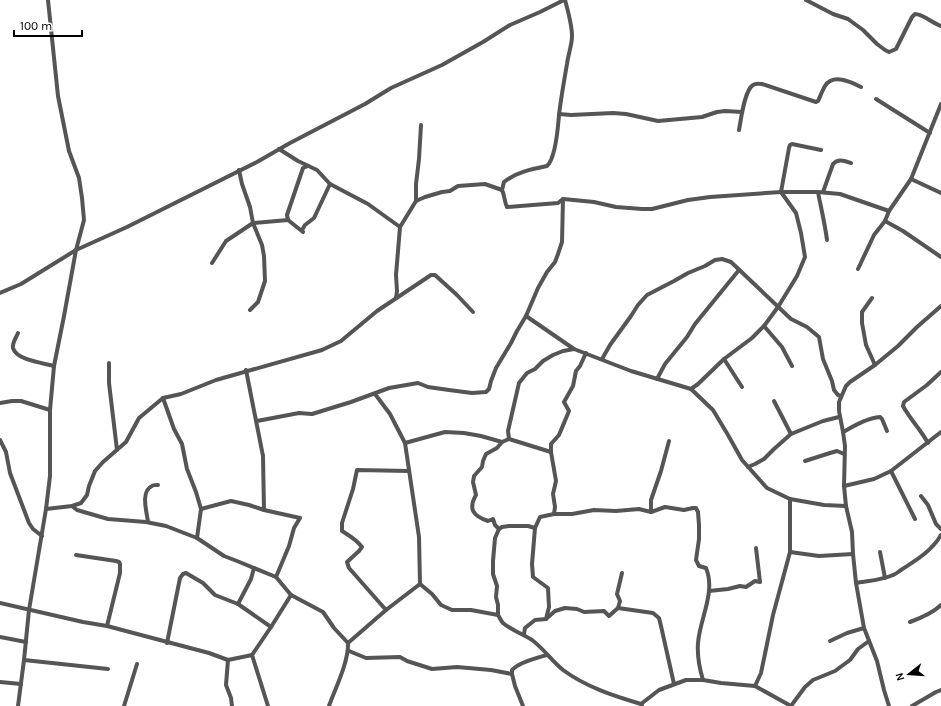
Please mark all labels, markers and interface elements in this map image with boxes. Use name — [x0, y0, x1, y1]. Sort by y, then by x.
scale bar — [14, 12, 82, 38]
text: 100 m — [20, 19, 52, 33]
north arrow — [889, 654, 929, 694]
text: N — [893, 671, 907, 682]

